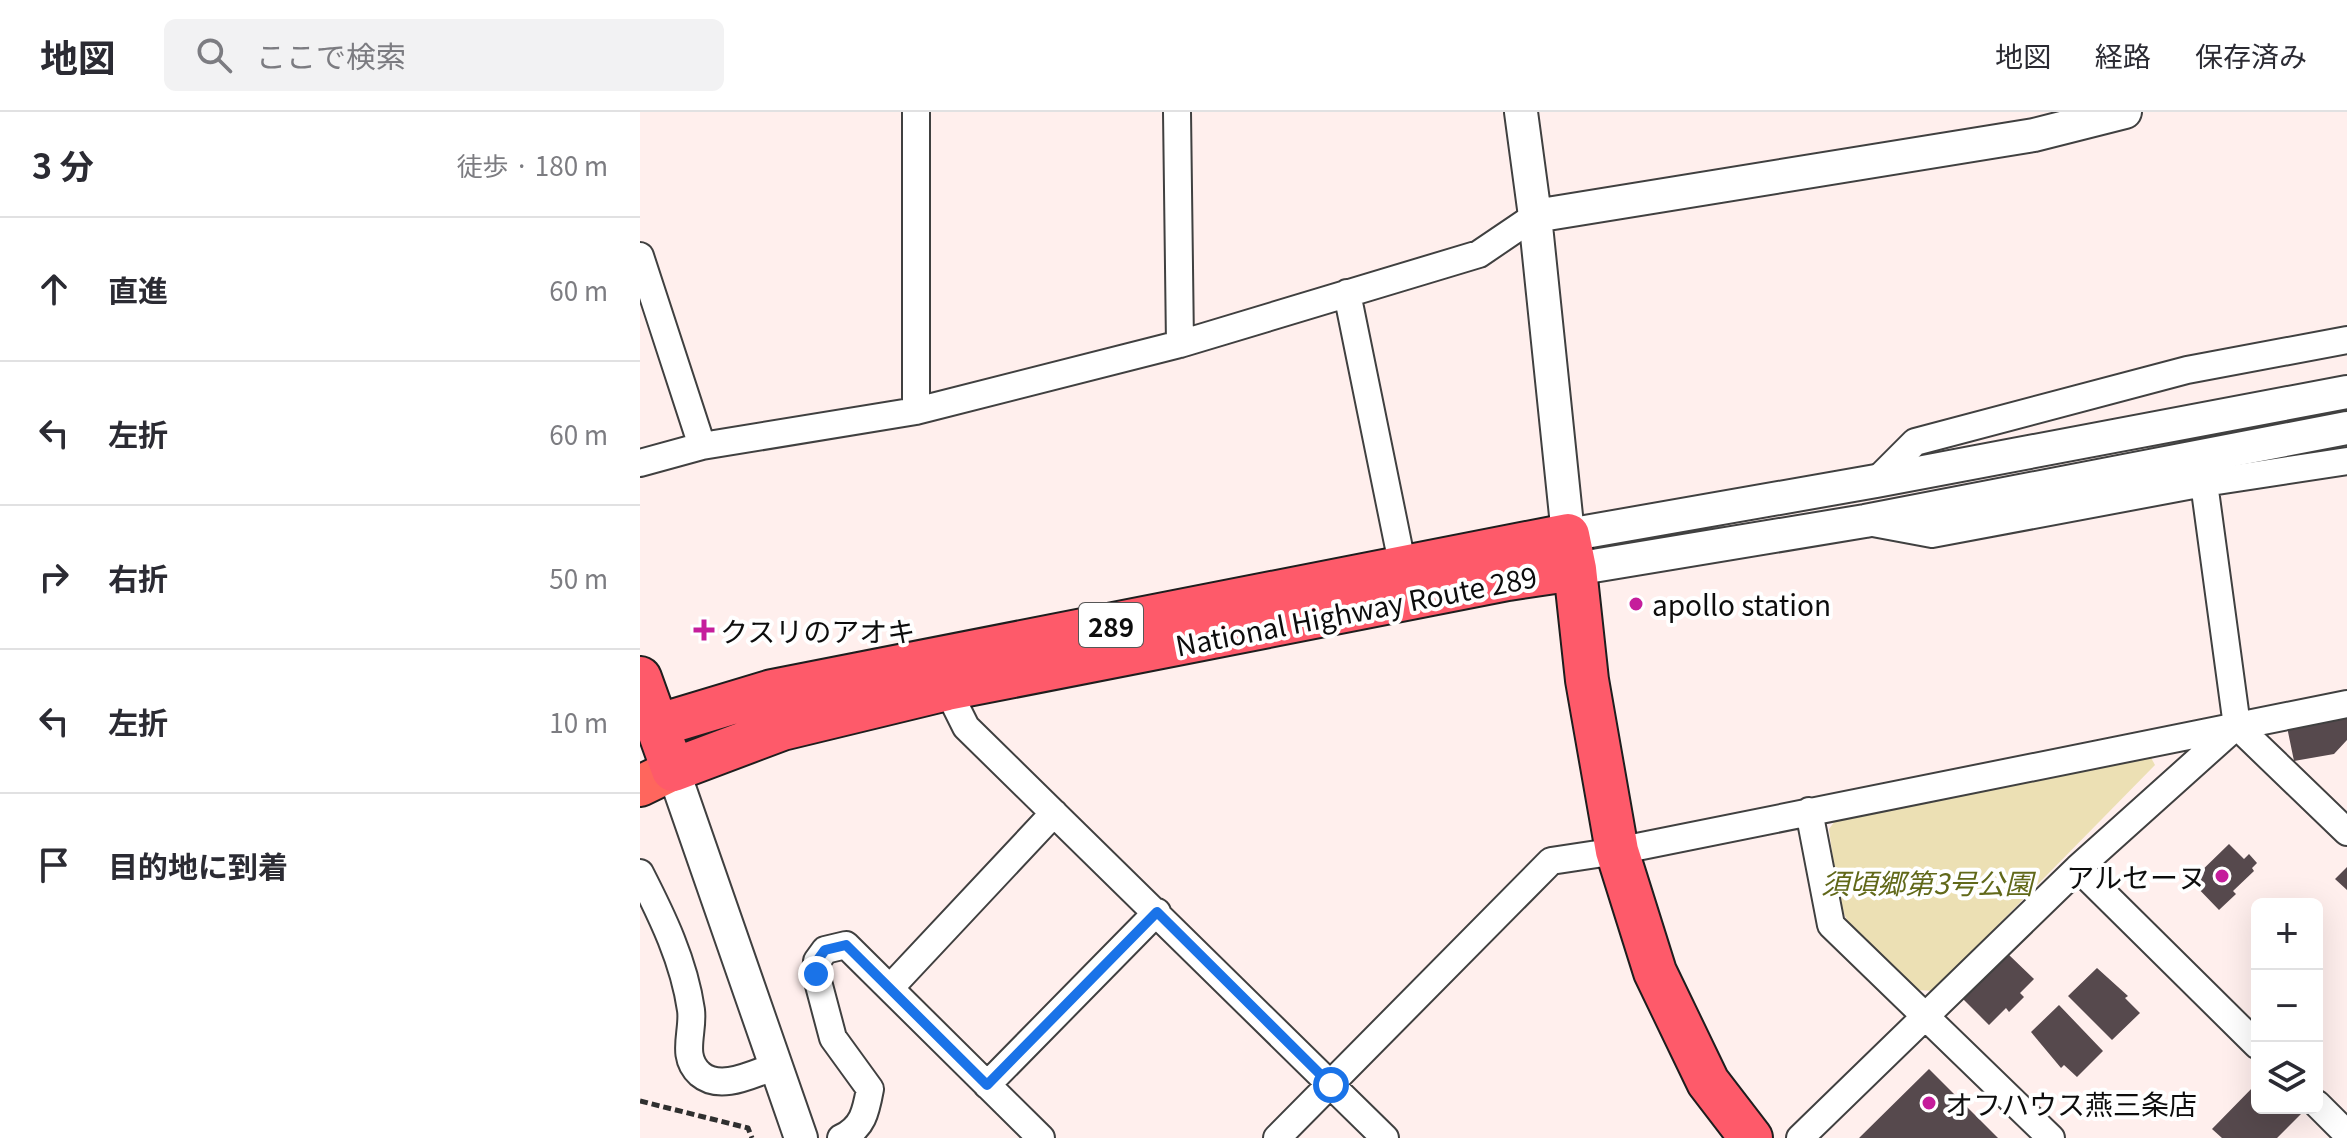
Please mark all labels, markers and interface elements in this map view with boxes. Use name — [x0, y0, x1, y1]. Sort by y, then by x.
search box — [164, 19, 724, 91]
text: 地図 — [40, 28, 116, 83]
icon: search — [192, 33, 236, 77]
text: ここで検索 — [256, 33, 406, 77]
text: 地図 — [1995, 35, 2051, 75]
text: 経路 — [2095, 35, 2151, 75]
text: 保存済み — [2195, 35, 2307, 75]
text: 3 分 — [32, 140, 94, 189]
text: 徒歩 · 180 m — [457, 146, 608, 183]
icon: ahead — [32, 267, 76, 311]
text: 直進 — [108, 267, 168, 311]
text: 60 m — [549, 271, 608, 308]
icon: left — [32, 411, 76, 455]
text: 左折 — [108, 411, 168, 455]
text: 60 m — [549, 415, 608, 452]
icon: right — [32, 555, 76, 599]
text: 右折 — [108, 555, 168, 599]
street label: National Highway Route 289 — [1172, 555, 1540, 665]
text: 50 m — [549, 559, 608, 596]
place label: apollo station — [1652, 584, 1831, 624]
marker: apollo station — [1627, 595, 1645, 613]
road number: 289 — [1079, 603, 1143, 647]
place label: クスリのアオキ — [720, 610, 915, 650]
marker: クスリのアオキ — [695, 621, 713, 639]
icon: left — [32, 699, 76, 743]
text: 左折 — [108, 699, 168, 743]
text: 10 m — [549, 703, 608, 740]
icon: arrive — [32, 843, 76, 887]
text: 目的地に到着 — [108, 843, 288, 887]
place label: アルセーヌ — [2066, 856, 2206, 896]
park label: 須頃郷第3号公園 — [1821, 862, 2037, 902]
marker: アルセーヌ — [2213, 867, 2231, 885]
map controls — [2251, 898, 2323, 1114]
button: + — [2251, 898, 2323, 970]
route end — [798, 956, 834, 992]
button: − — [2251, 970, 2323, 1042]
button: layers — [2251, 1042, 2323, 1114]
route start — [1313, 1067, 1349, 1103]
place label: オフハウス燕三条店 — [1945, 1083, 2197, 1123]
marker: オフハウス燕三条店 — [1920, 1094, 1938, 1112]

